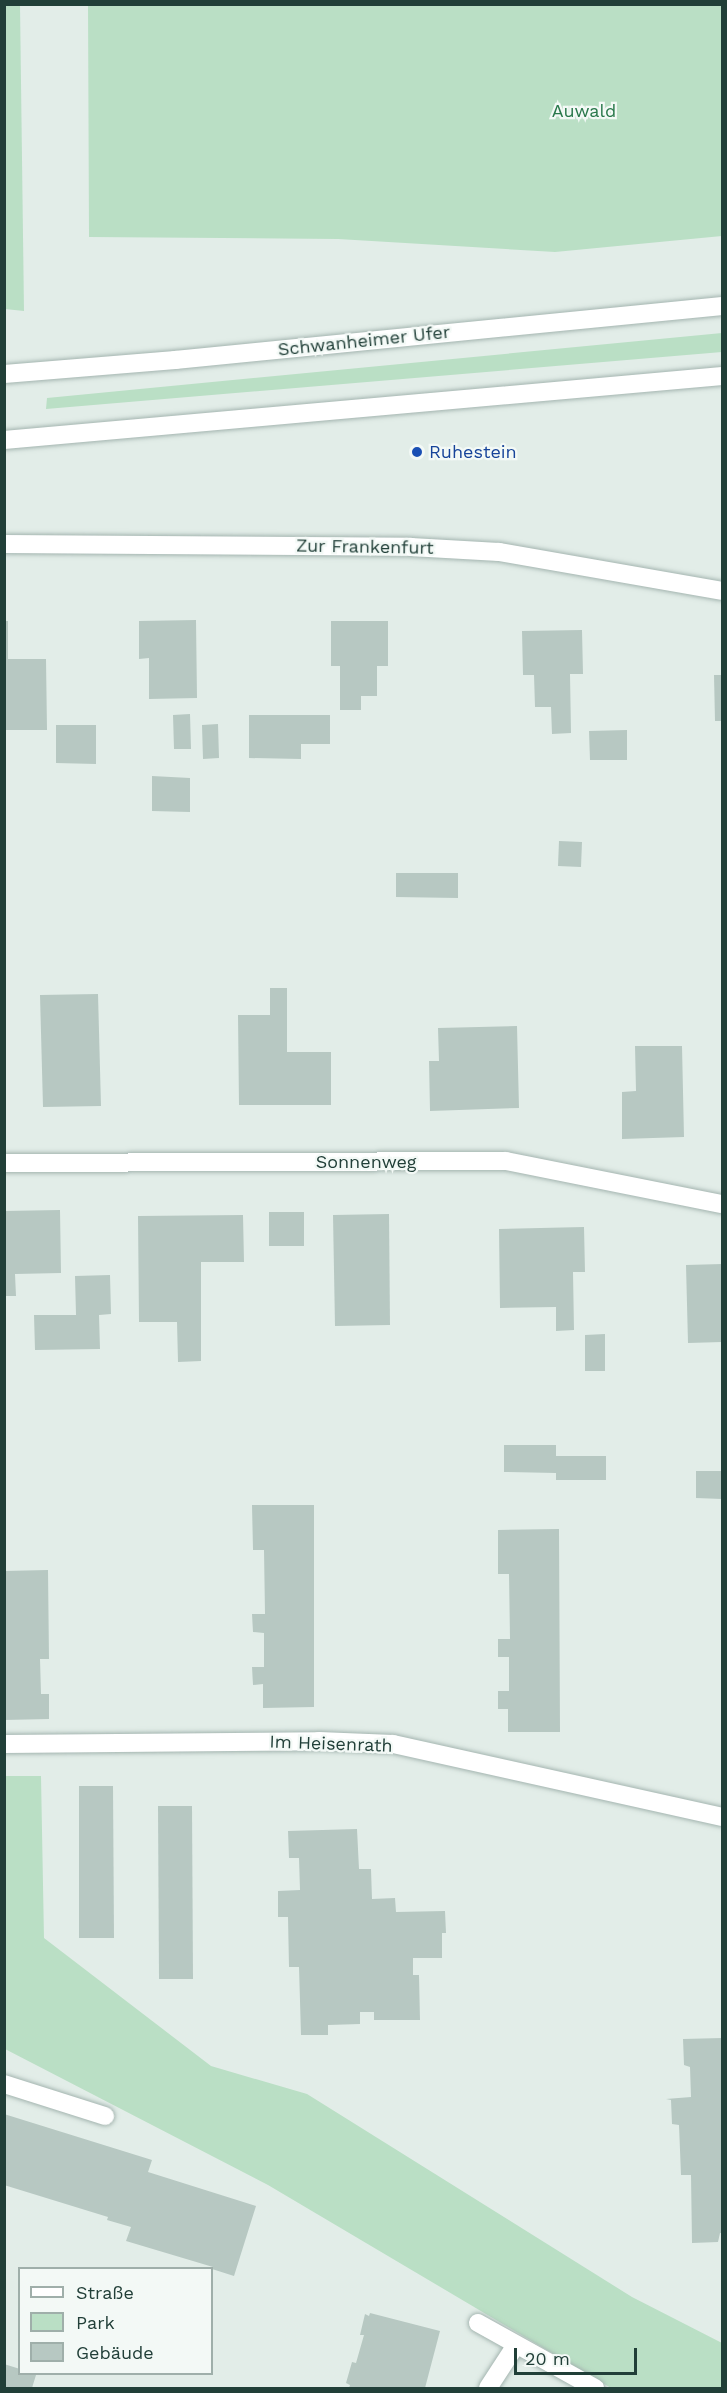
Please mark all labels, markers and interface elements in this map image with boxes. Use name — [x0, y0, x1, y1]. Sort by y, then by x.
park label: Auwald — [552, 100, 616, 122]
street label: Schwanheimer Ufer — [277, 321, 451, 361]
place label: Ruhestein — [429, 441, 517, 463]
marker: Ruhestein — [410, 445, 424, 459]
street label: Zur Frankenfurt — [296, 535, 434, 559]
street label: Sonnenweg — [316, 1151, 416, 1173]
street label: Im Heisenrath — [269, 1731, 393, 1757]
legend — [18, 2267, 213, 2375]
text: Straße — [76, 2282, 134, 2303]
text: Park — [76, 2312, 115, 2333]
scale bar — [517, 2336, 640, 2374]
text: Gebäude — [76, 2342, 154, 2363]
text: 20 m — [525, 2348, 570, 2369]

